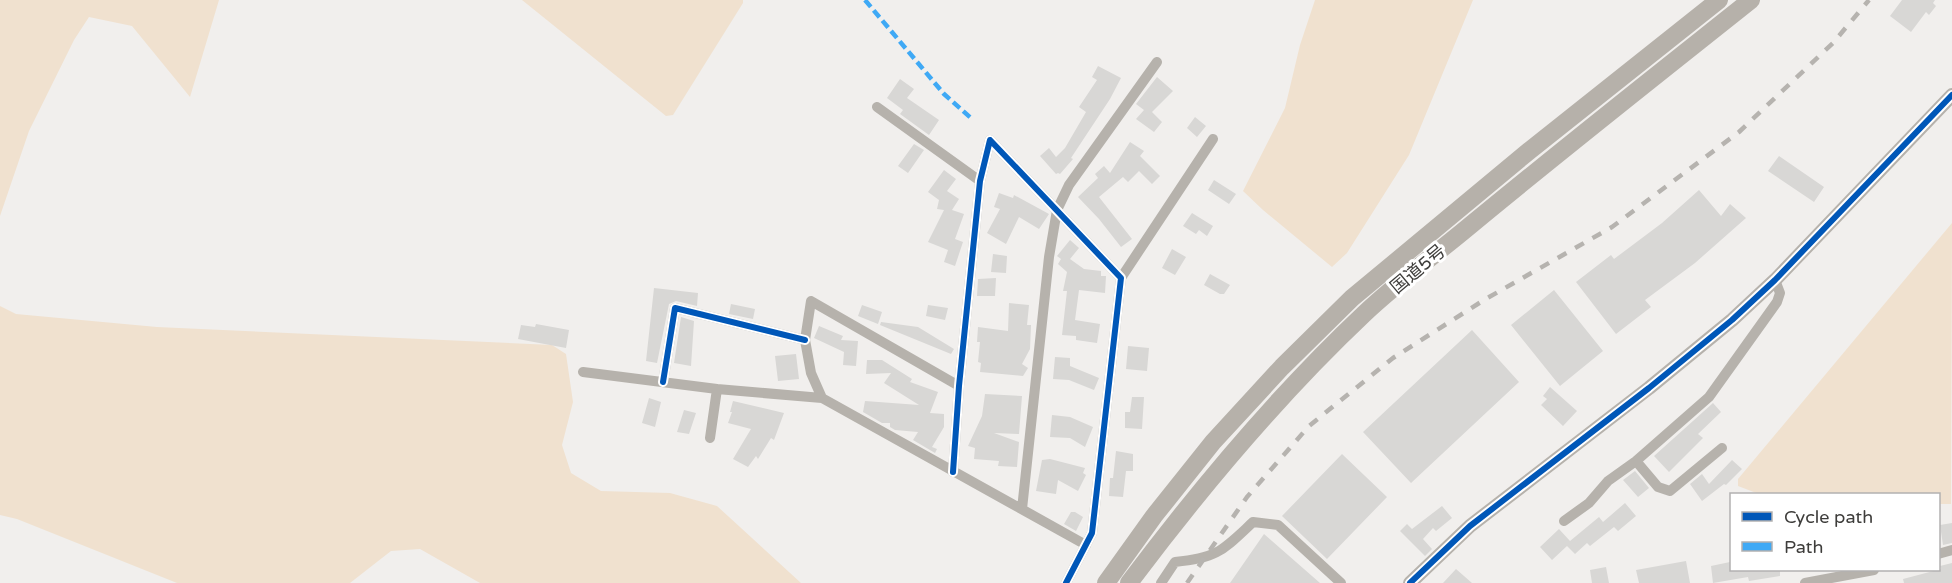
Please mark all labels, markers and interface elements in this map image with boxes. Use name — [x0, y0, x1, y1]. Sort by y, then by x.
street label: 国道5号 — [1386, 240, 1450, 298]
legend — [1730, 493, 1940, 571]
text: Cycle path — [1784, 506, 1873, 528]
text: Path — [1784, 536, 1823, 558]

